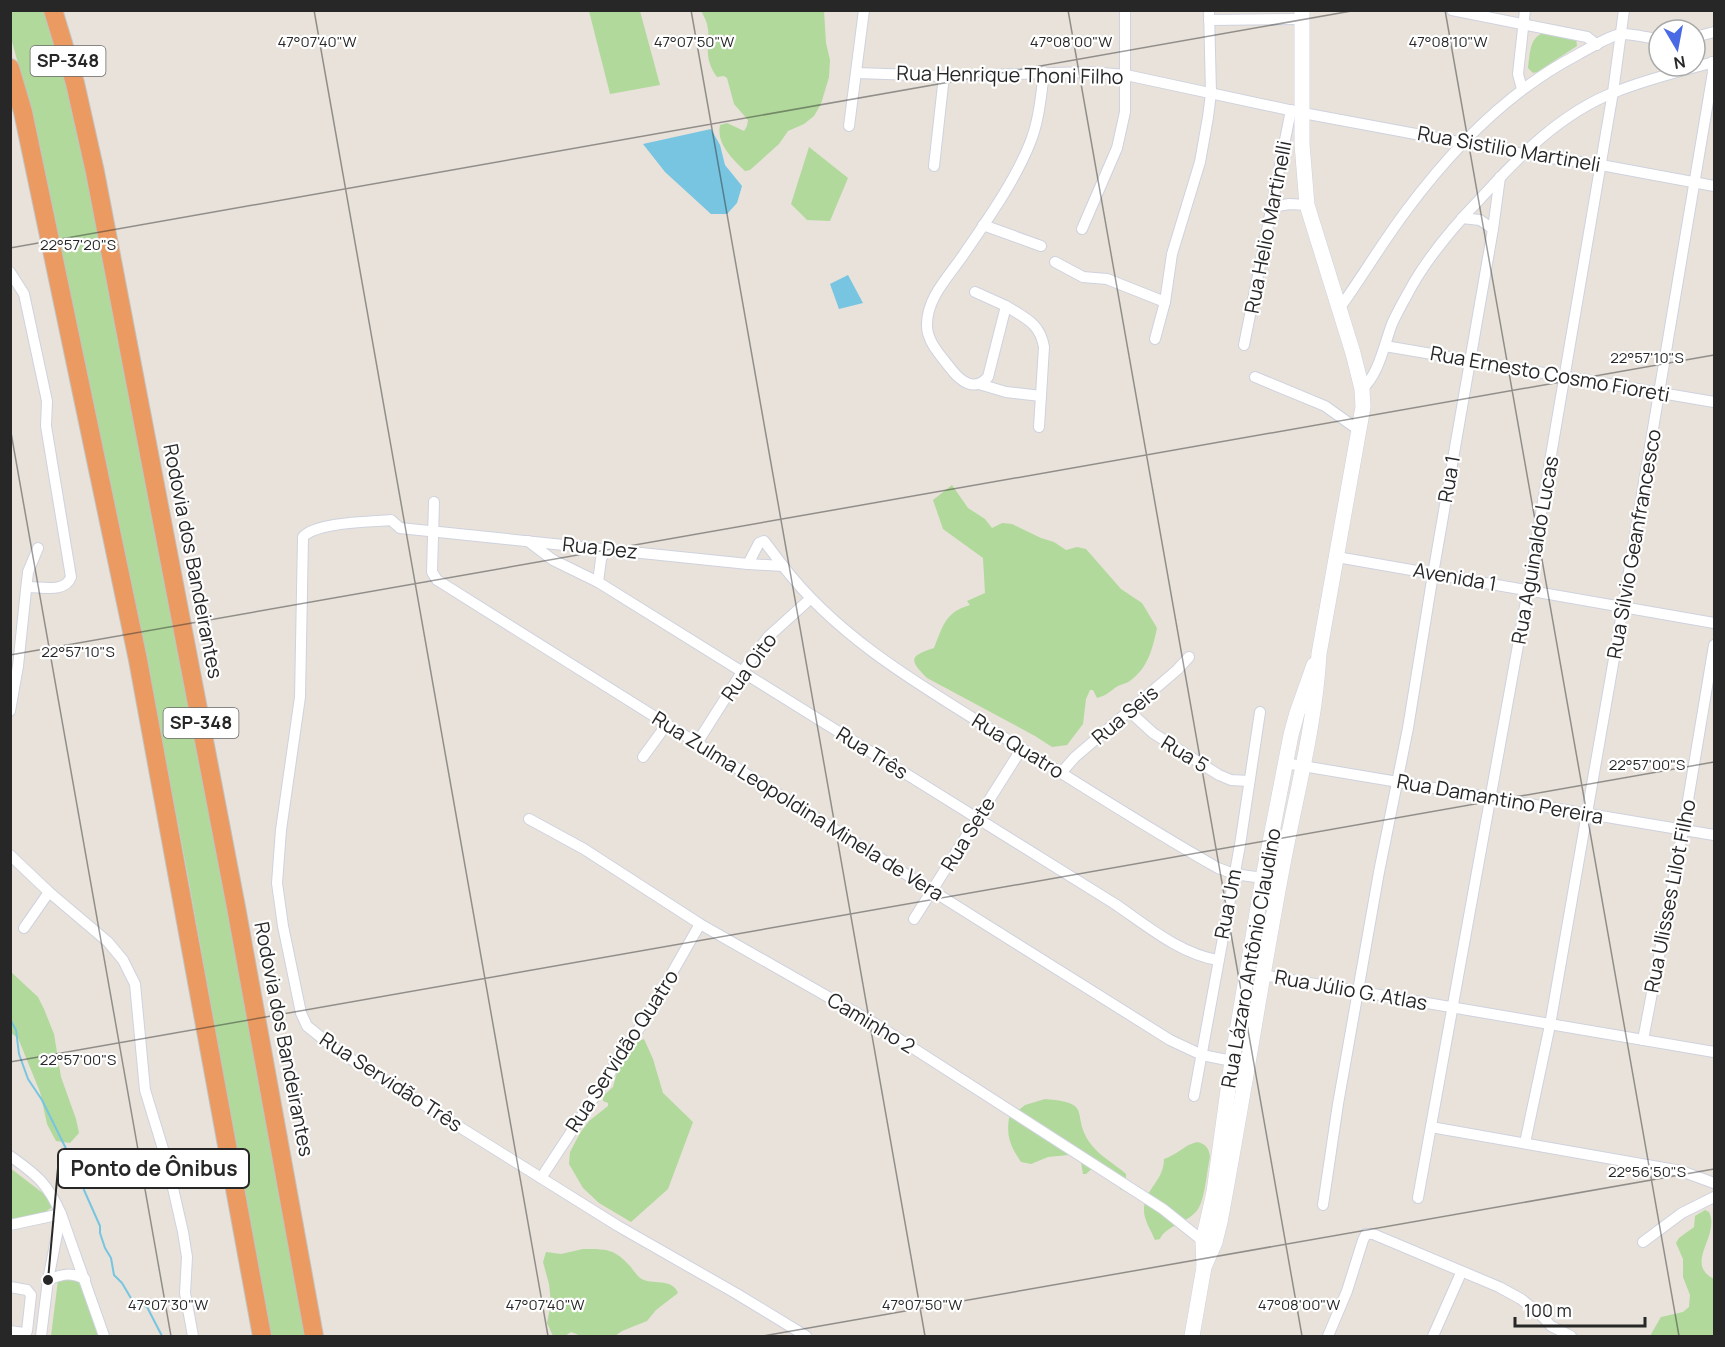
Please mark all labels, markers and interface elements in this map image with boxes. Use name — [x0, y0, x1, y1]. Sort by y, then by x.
north arrow — [1647, 18, 1707, 78]
text: 47°07'40"W — [277, 31, 357, 52]
text: 47°07'50"W — [654, 31, 734, 52]
text: 47°08'00"W — [1030, 31, 1112, 52]
text: 47°08'10"W — [1408, 31, 1488, 52]
road number: SP-348 — [31, 46, 106, 76]
text: N — [1672, 51, 1687, 75]
street label: Rua Henrique Thoni Filho — [896, 59, 1124, 90]
street label: Rua Sistilio Martineli — [1415, 119, 1603, 178]
street label: Rua Helio Martinelli — [1238, 138, 1298, 316]
text: 22°57'20"S — [40, 234, 116, 255]
street label: Rua Ernesto Cosmo Fioreti — [1428, 339, 1672, 408]
text: 22°57'10"S — [1610, 347, 1684, 368]
street label: Rua Sílvio Geanfrancesco — [1600, 427, 1667, 661]
street label: Rodovia dos Bandeirantes — [157, 441, 230, 681]
street label: Rua 1 — [1431, 453, 1466, 505]
street label: Rua Aguinaldo Lucas — [1505, 454, 1564, 646]
street label: Rua Dez — [561, 530, 639, 565]
street label: Avenida 1 — [1411, 556, 1499, 597]
street label: Rua Oito — [715, 627, 783, 706]
text: 22°57'10"S — [41, 641, 115, 662]
street label: Rua Seis — [1086, 679, 1164, 750]
street label: Rua Zulma Leopoldina Minela de Vera — [647, 704, 949, 907]
street label: Rua Quatro — [967, 707, 1070, 785]
road number: SP-348 — [164, 708, 238, 738]
street label: Rua Três — [831, 720, 913, 785]
street label: Rua 5 — [1156, 729, 1214, 779]
text: 22°57'00"S — [1609, 754, 1685, 775]
street label: Rua Damantino Pereira — [1395, 767, 1606, 830]
street label: Rua Sete — [934, 791, 1001, 876]
street label: Rua Ulisses Lilot Filho — [1637, 797, 1702, 995]
street label: Rua Lázaro Antônio Claudino — [1214, 826, 1287, 1090]
street label: Rua Um — [1208, 867, 1247, 941]
street label: Rodovia dos Bandeirantes — [248, 919, 321, 1159]
street label: Rua Júlio G. Atlas — [1273, 963, 1430, 1016]
street label: Rua Servidão Quatro — [559, 964, 684, 1137]
street label: Caminho 2 — [822, 986, 920, 1059]
street label: Rua Servidão Três — [315, 1025, 468, 1138]
text: 22°57'00"S — [40, 1049, 116, 1070]
callout: Ponto de Ônibus — [58, 1149, 249, 1188]
text: Ponto de Ônibus — [70, 1154, 238, 1182]
text: 22°56'50"S — [1608, 1161, 1686, 1182]
scale bar — [1515, 1290, 1646, 1328]
text: 47°07'30"W — [128, 1294, 208, 1315]
text: 47°07'40"W — [505, 1294, 585, 1315]
text: 47°07'50"W — [882, 1294, 962, 1315]
text: 47°08'00"W — [1258, 1294, 1340, 1315]
text: 100 m — [1524, 1298, 1572, 1322]

